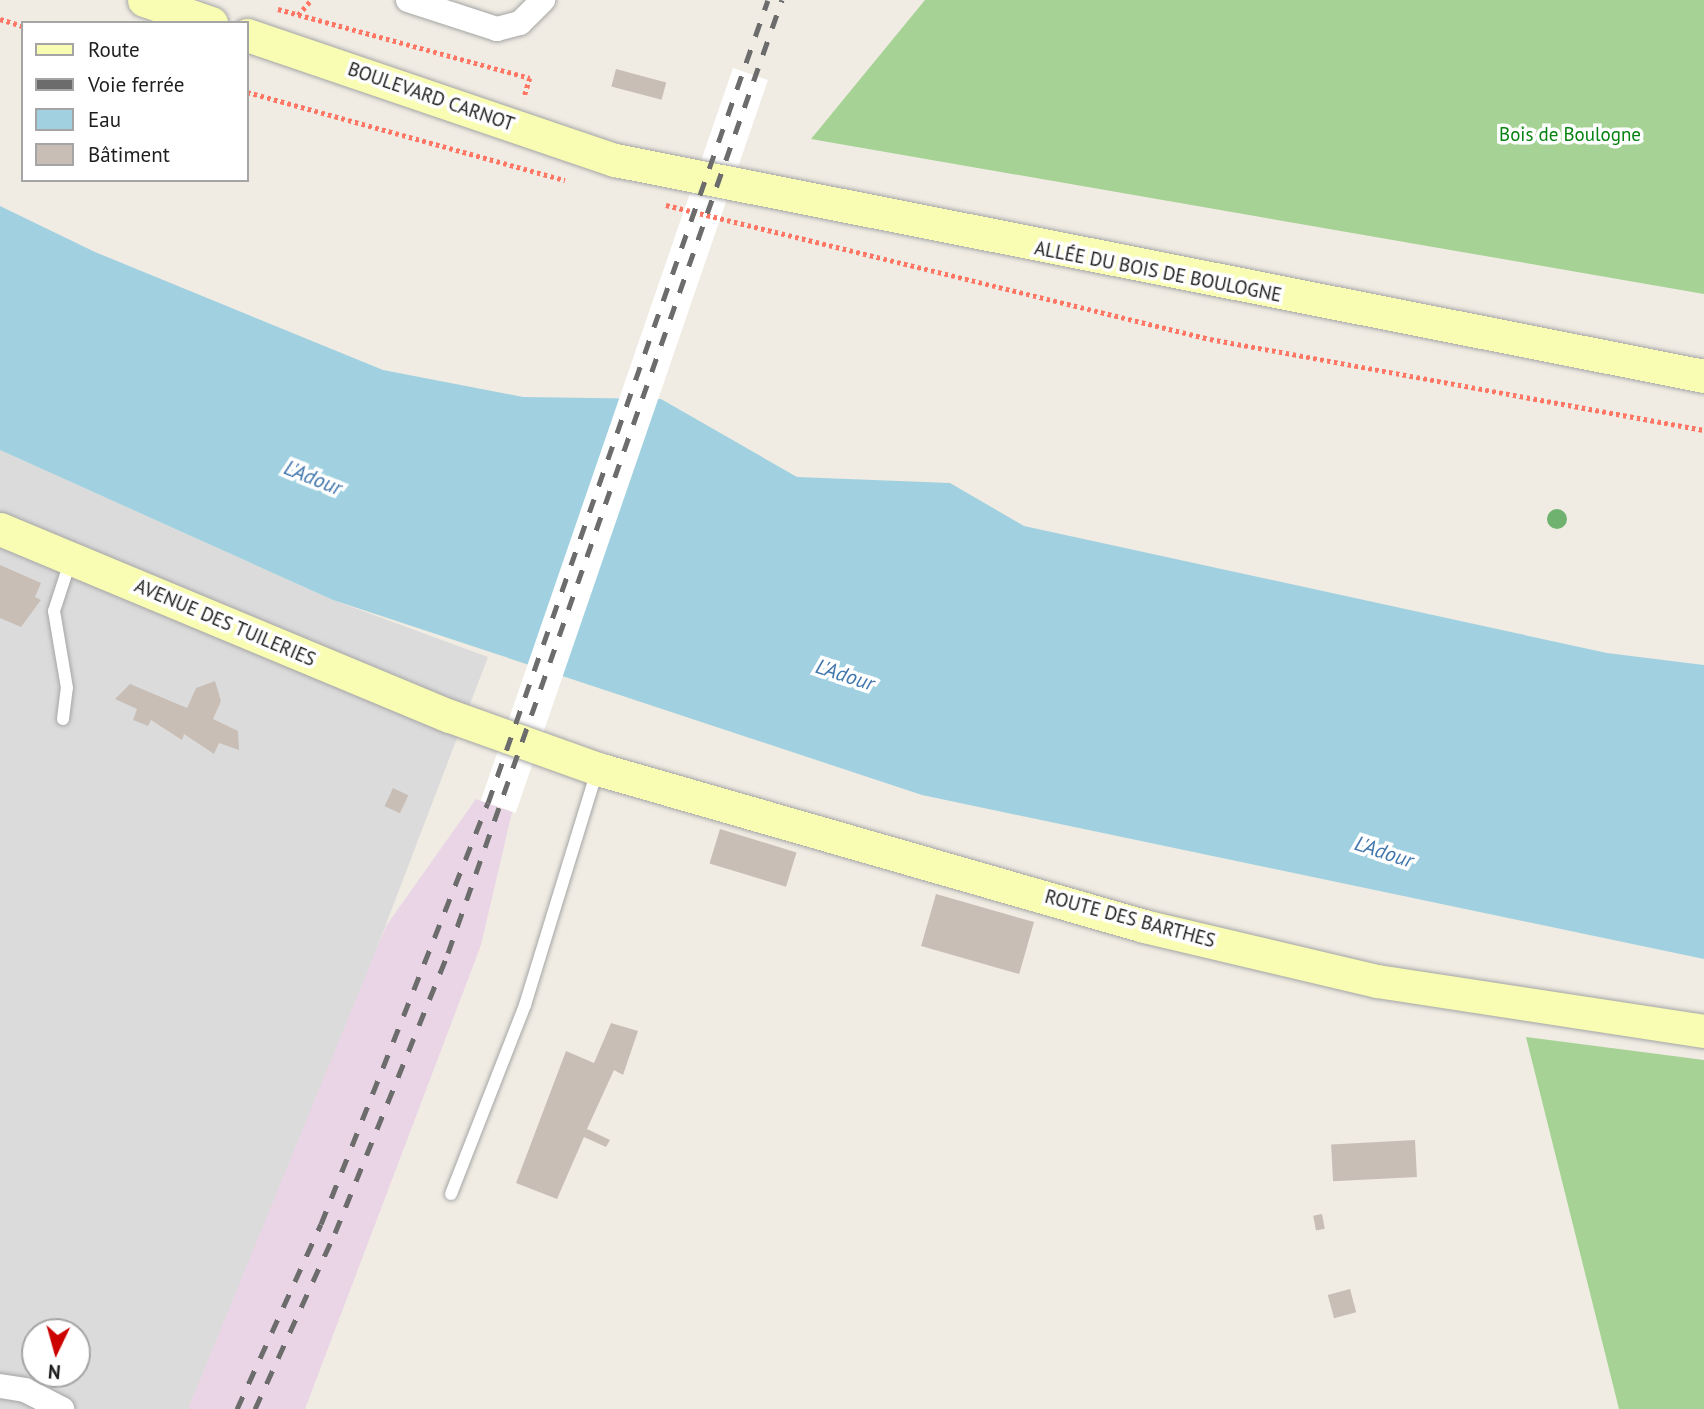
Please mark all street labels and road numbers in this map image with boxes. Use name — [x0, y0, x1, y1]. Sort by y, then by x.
street label: BOULEVARD CARNOT — [345, 58, 517, 136]
street label: ALLÉE DU BOIS DE BOULOGNE — [1033, 237, 1283, 307]
street label: AVENUE DES TUILERIES — [131, 574, 319, 672]
street label: ROUTE DES BARTHES — [1042, 885, 1218, 953]

